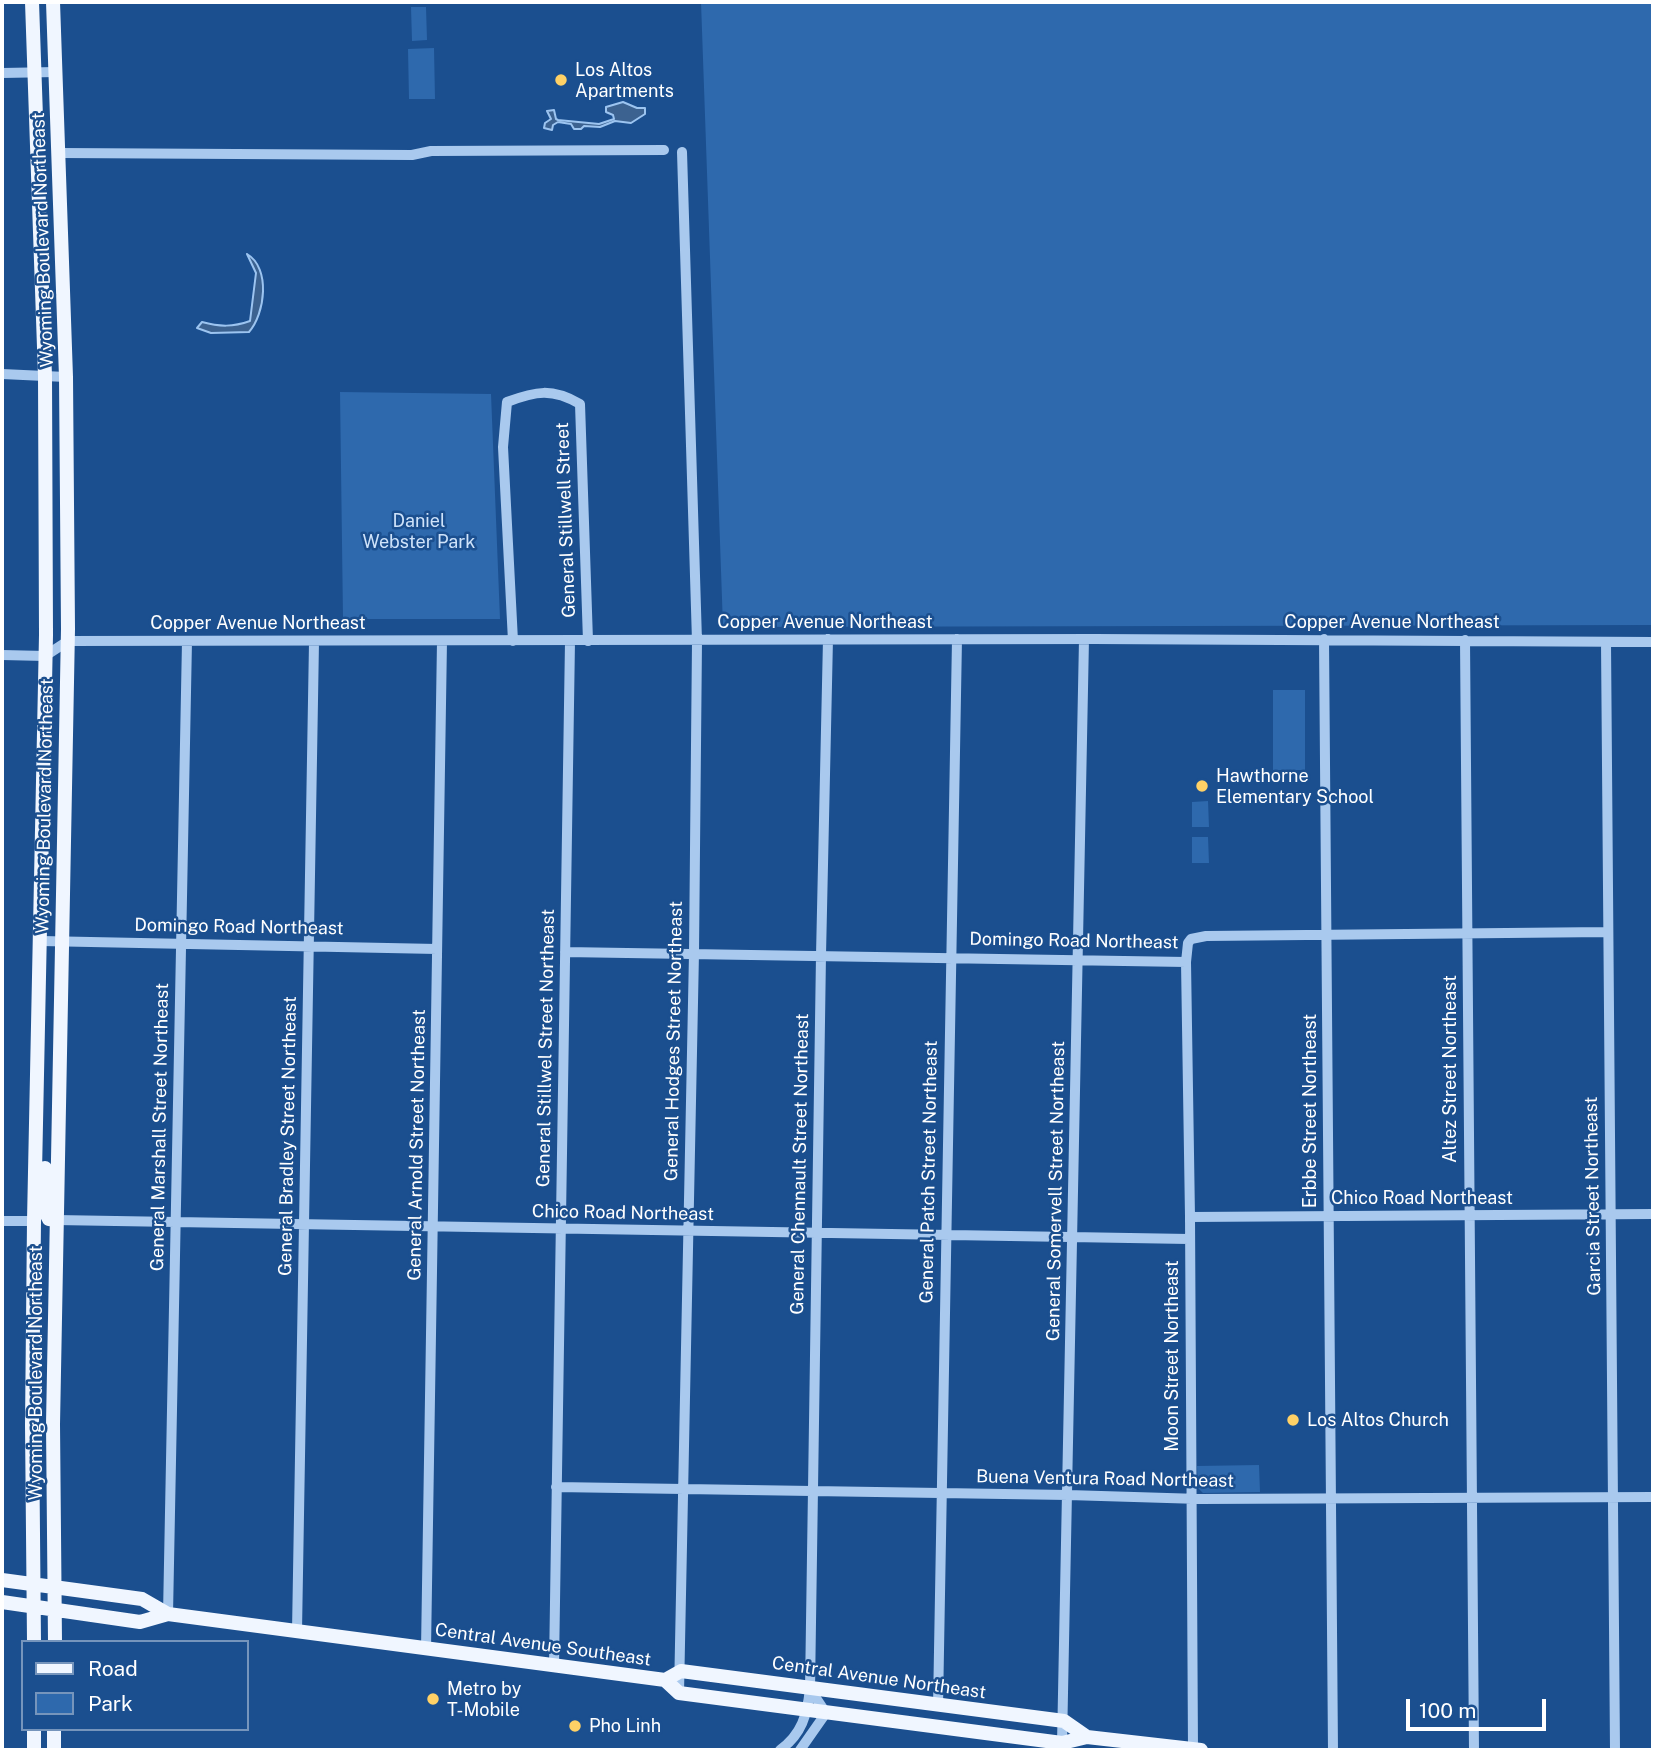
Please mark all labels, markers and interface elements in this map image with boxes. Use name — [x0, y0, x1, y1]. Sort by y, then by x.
place label: Los Altos Apartments — [575, 59, 674, 102]
marker: Los Altos Apartments — [553, 72, 569, 88]
street label: Wyoming Boulevard Northeast — [28, 112, 58, 368]
street label: General Stillwell Street — [552, 422, 580, 618]
park label: Daniel Webster Park — [363, 510, 475, 552]
street label: Copper Avenue Northeast — [717, 611, 933, 633]
street label: Copper Avenue Northeast — [1284, 611, 1500, 633]
street label: Copper Avenue Northeast — [150, 612, 366, 634]
street label: Wyoming Boulevard Northeast — [32, 678, 58, 934]
place label: Hawthorne Elementary School — [1216, 765, 1374, 808]
marker: Hawthorne Elementary School — [1194, 778, 1210, 794]
street label: General Hodges Street Northeast — [661, 901, 687, 1181]
street label: General Stillwel Street Northeast — [533, 909, 559, 1187]
street label: Domingo Road Northeast — [134, 914, 344, 940]
street label: Domingo Road Northeast — [969, 928, 1179, 954]
street label: Altez Street Northeast — [1439, 975, 1461, 1163]
street label: General Marshall Street Northeast — [147, 983, 173, 1271]
street label: General Bradley Street Northeast — [275, 996, 301, 1276]
street label: General Arnold Street Northeast — [404, 1009, 430, 1281]
street label: General Chennault Street Northeast — [787, 1013, 813, 1315]
street label: Erbbe Street Northeast — [1299, 1014, 1321, 1208]
street label: General Patch Street Northeast — [916, 1040, 942, 1304]
street label: General Somervell Street Northeast — [1043, 1041, 1069, 1341]
street label: Garcia Street Northeast — [1580, 1096, 1606, 1296]
street label: Chico Road Northeast — [1331, 1187, 1513, 1209]
street label: Chico Road Northeast — [532, 1201, 714, 1225]
street label: Wyoming Boulevard Northeast — [25, 1245, 47, 1501]
street label: Moon Street Northeast — [1161, 1260, 1183, 1452]
place label: Los Altos Church — [1307, 1409, 1449, 1431]
marker: Los Altos Church — [1285, 1412, 1301, 1428]
street label: Buena Ventura Road Northeast — [976, 1466, 1234, 1492]
street label: Central Avenue Southeast — [433, 1619, 653, 1671]
legend — [21, 1640, 248, 1731]
street label: Central Avenue Northeast — [771, 1652, 987, 1704]
text: Road — [88, 1656, 138, 1681]
place label: Metro by T-Mobile — [447, 1678, 521, 1720]
scale bar — [1410, 1686, 1550, 1730]
text: Park — [88, 1691, 133, 1716]
marker: Metro by T-Mobile — [425, 1691, 441, 1707]
text: 100 m — [1419, 1698, 1476, 1723]
place label: Pho Linh — [589, 1715, 661, 1737]
marker: Pho Linh — [567, 1718, 583, 1734]

